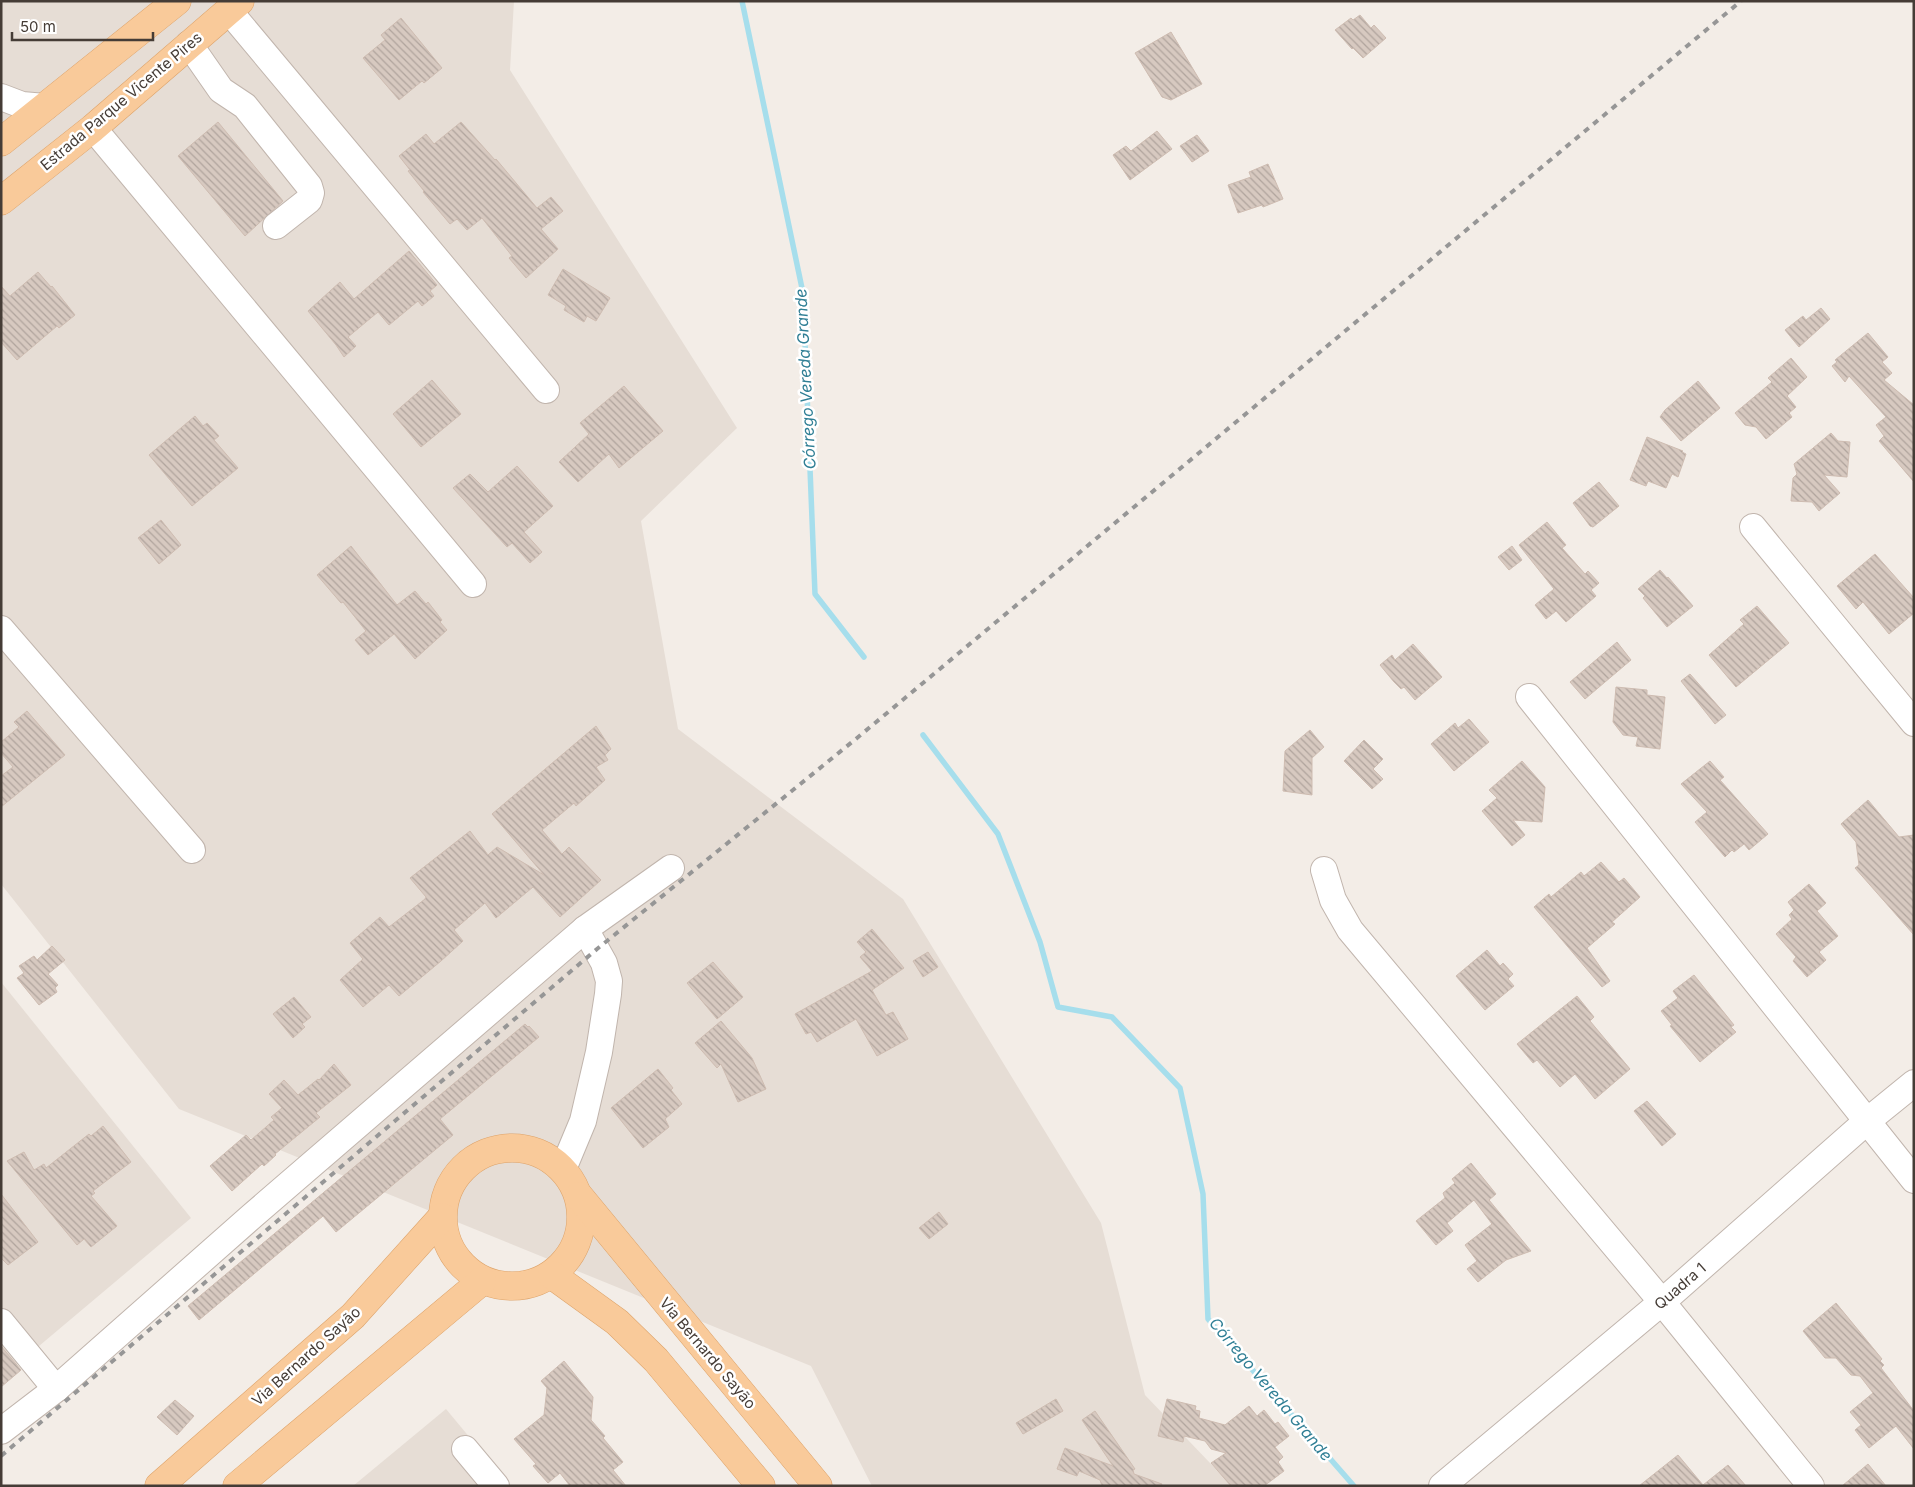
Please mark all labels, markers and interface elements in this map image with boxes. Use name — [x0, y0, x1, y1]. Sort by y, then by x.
scale bar — [12, 10, 154, 42]
text: 50 m — [20, 17, 56, 36]
street label: Estrada Parque Vicente Pires — [36, 28, 206, 174]
water label: Córrego Vereda Grande — [790, 288, 820, 470]
street label: Quadra 1 — [1650, 1258, 1710, 1314]
street label: Via Bernardo Sayão — [656, 1293, 760, 1413]
street label: Via Bernardo Sayão — [248, 1302, 364, 1410]
water label: Córrego Vereda Grande — [1205, 1313, 1337, 1465]

